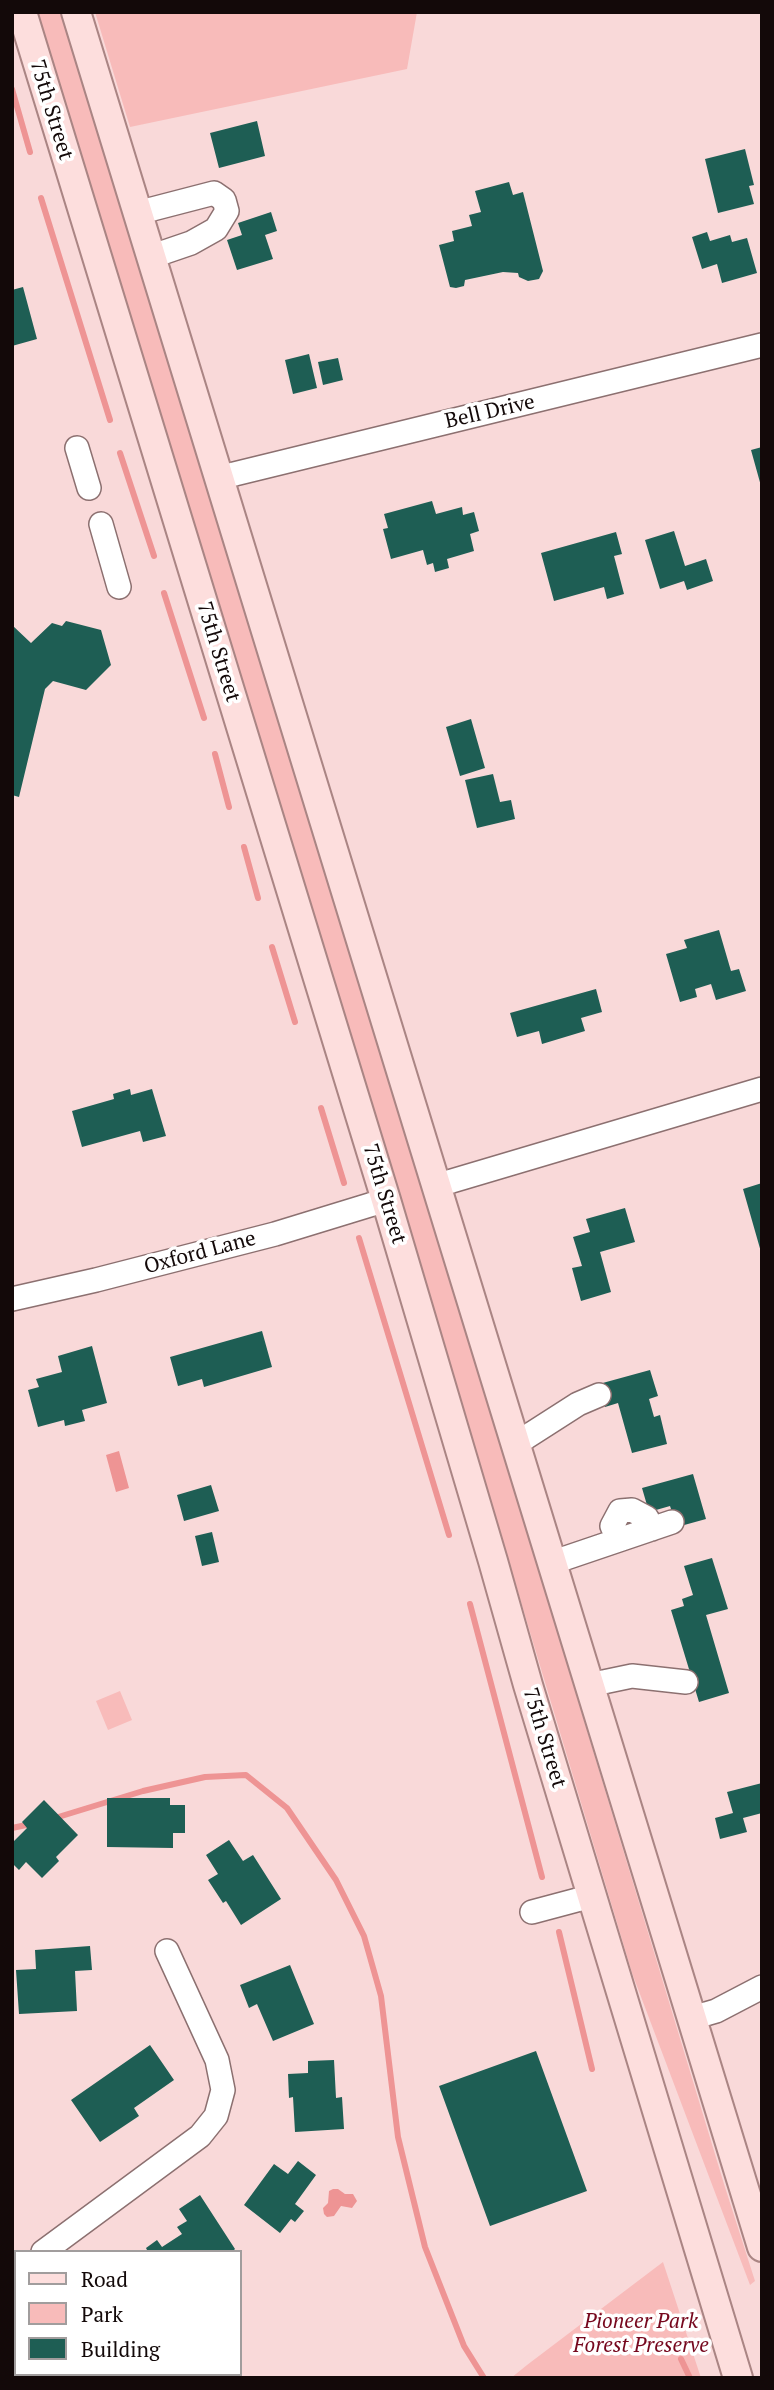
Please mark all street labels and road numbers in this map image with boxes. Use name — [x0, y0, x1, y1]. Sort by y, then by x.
street label: 75th Street — [24, 57, 78, 163]
street label: Bell Drive — [443, 389, 537, 435]
street label: 75th Street — [191, 599, 245, 705]
street label: 75th Street — [357, 1141, 411, 1247]
street label: Oxford Lane — [141, 1226, 259, 1280]
street label: 75th Street — [517, 1685, 571, 1791]

